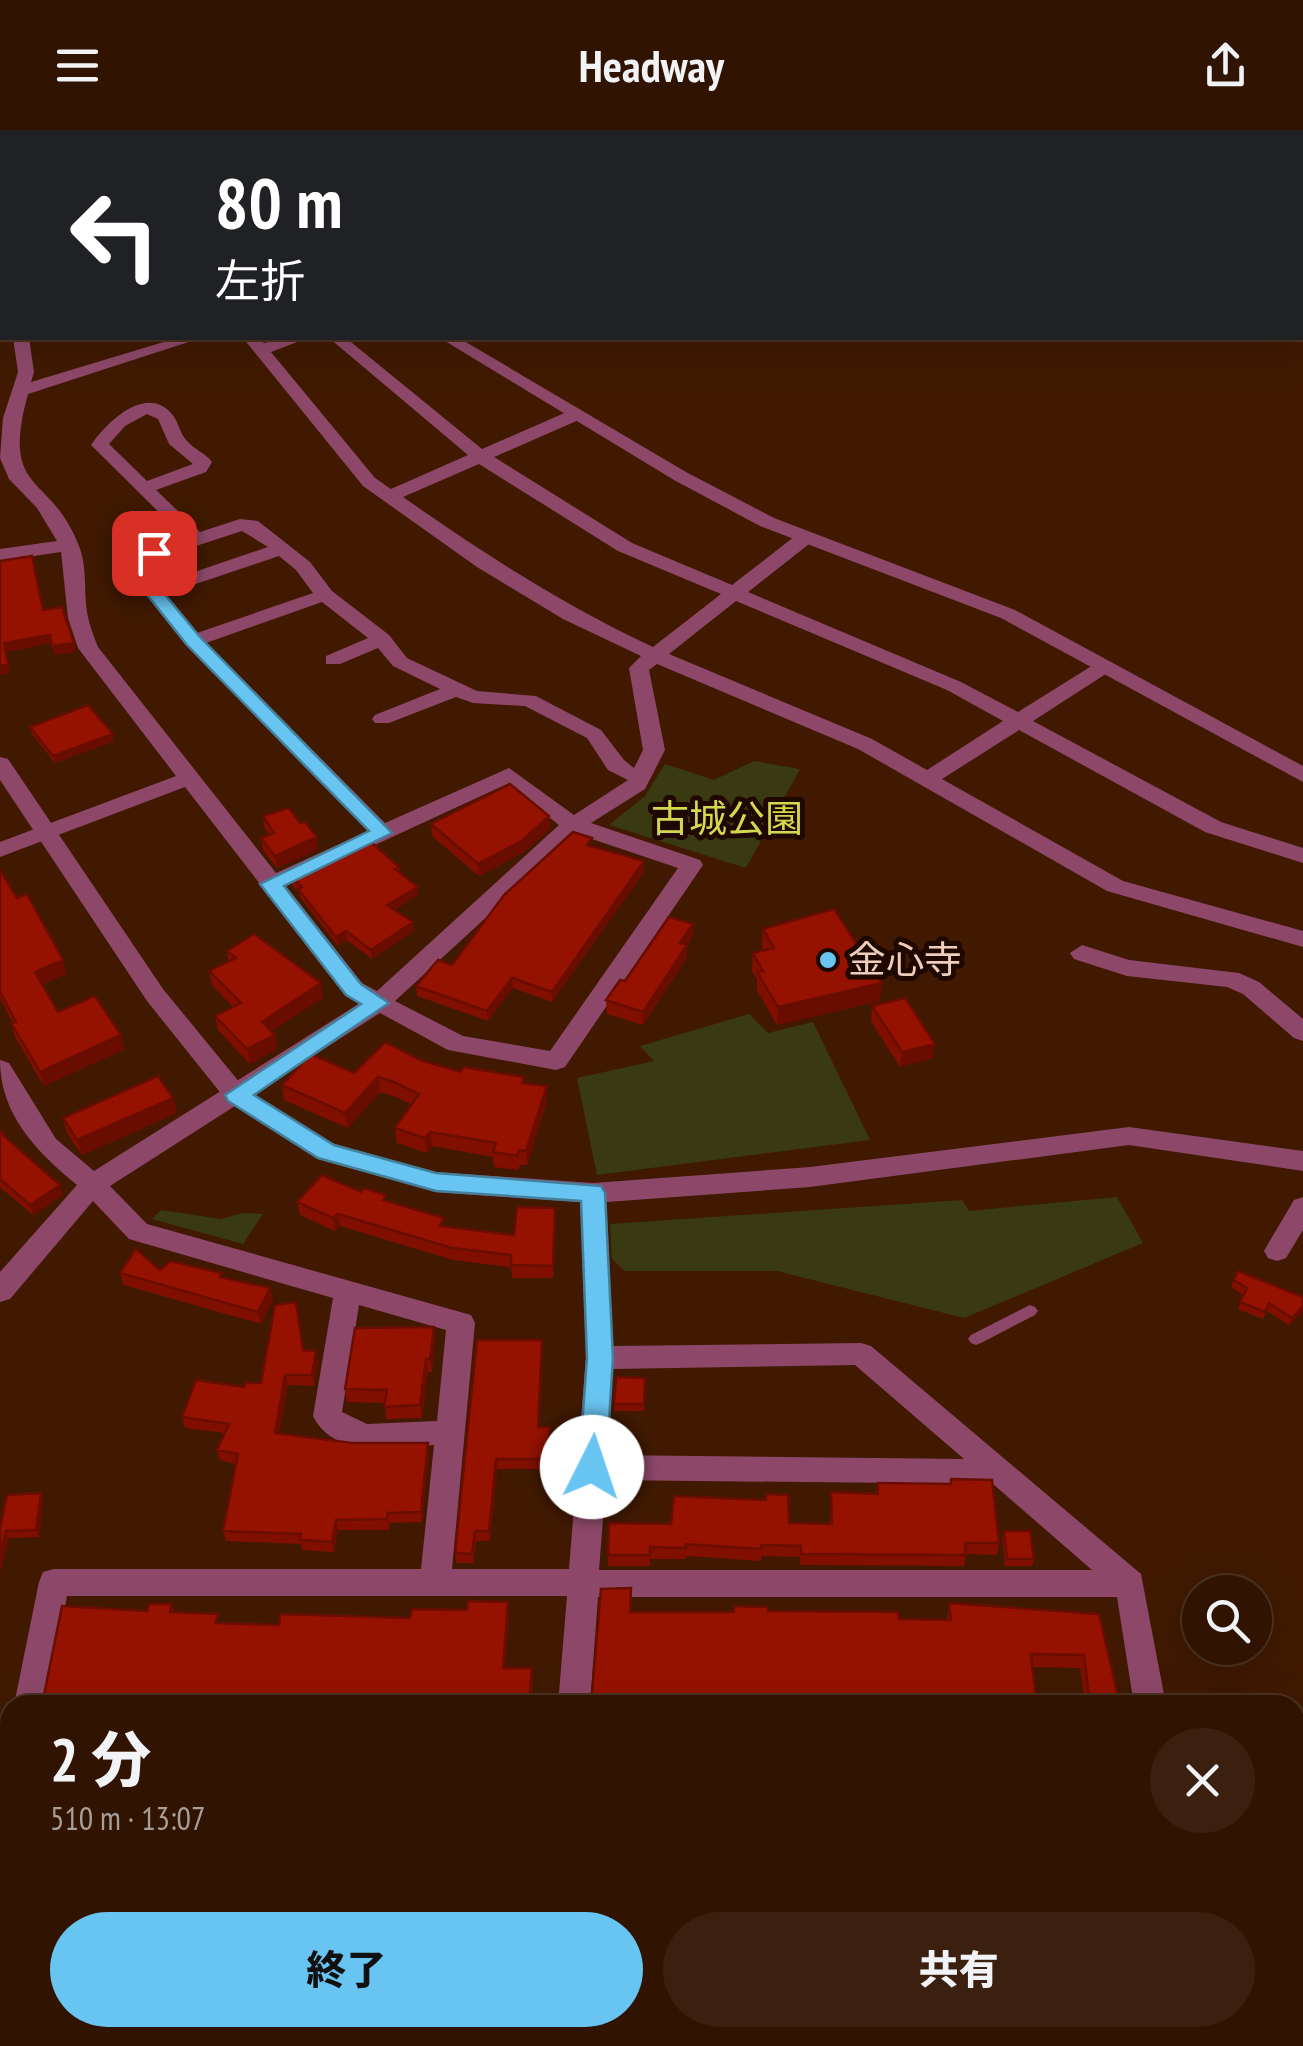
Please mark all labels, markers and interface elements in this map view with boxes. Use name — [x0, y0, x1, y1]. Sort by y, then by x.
text: Headway — [579, 36, 724, 94]
icon: menu — [50, 38, 105, 93]
icon: share — [1198, 38, 1253, 93]
text: 80 m — [215, 157, 343, 247]
icon: left — [50, 170, 180, 300]
text: 左折 — [215, 251, 305, 309]
pin — [112, 511, 197, 596]
icon: arrive — [127, 526, 182, 581]
park label: 古城公園 — [651, 793, 803, 842]
place label: 金心寺 — [848, 934, 962, 983]
marker: 金心寺 — [817, 949, 839, 971]
position arrow — [540, 1415, 644, 1519]
map controls — [1182, 1575, 1272, 1665]
button: search — [1182, 1575, 1272, 1665]
text: 2 分 — [50, 1720, 151, 1798]
button: close — [1150, 1728, 1255, 1833]
text: 510 m · 13:07 — [50, 1797, 205, 1839]
button: 終了 — [50, 1912, 643, 2027]
button: 共有 — [663, 1912, 1255, 2027]

